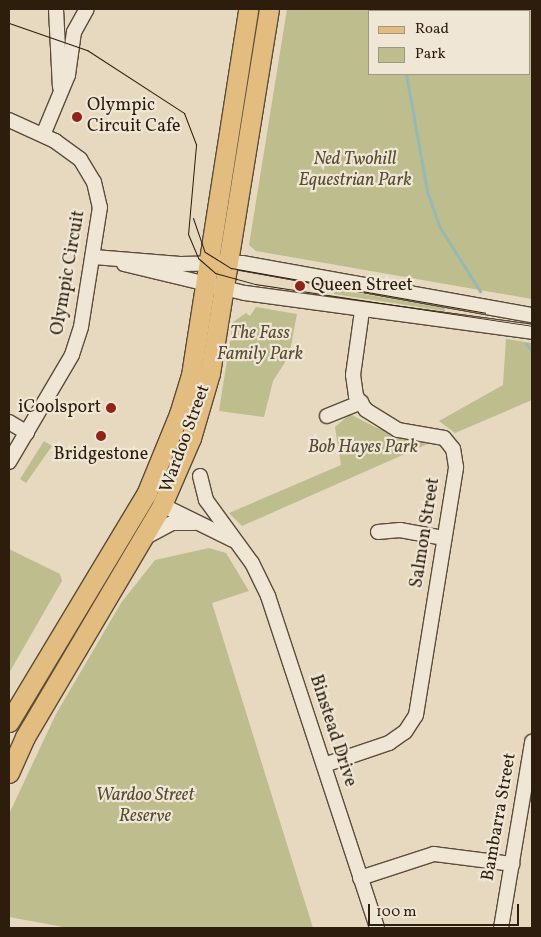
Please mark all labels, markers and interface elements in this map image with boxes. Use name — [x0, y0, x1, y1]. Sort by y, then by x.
legend — [368, 10, 531, 75]
text: Road — [415, 19, 449, 40]
text: Park — [415, 44, 446, 65]
place label: Olympic Circuit Cafe — [87, 96, 181, 138]
marker: Olympic Circuit Cafe — [71, 111, 83, 123]
park label: Ned Twohill Equestrian Park — [299, 150, 411, 192]
street label: Olympic Circuit — [47, 209, 91, 337]
place label: Queen Street — [311, 275, 413, 297]
marker: Queen Street — [293, 279, 307, 293]
park label: The Fass Family Park — [217, 324, 303, 366]
street label: Wardoo Street — [156, 382, 216, 496]
place label: iCoolsport — [18, 397, 101, 419]
marker: iCoolsport — [105, 402, 117, 414]
marker: Bridgestone — [95, 430, 107, 442]
park label: Bob Hayes Park — [308, 437, 418, 459]
place label: Bridgestone — [54, 444, 148, 466]
street label: Salmon Street — [407, 476, 445, 590]
street label: Binstead Drive — [304, 672, 360, 790]
street label: Bambarra Street — [478, 751, 522, 883]
park label: Wardoo Street Reserve — [96, 786, 194, 829]
scale bar — [371, 894, 522, 926]
text: 100 m — [376, 902, 416, 923]

